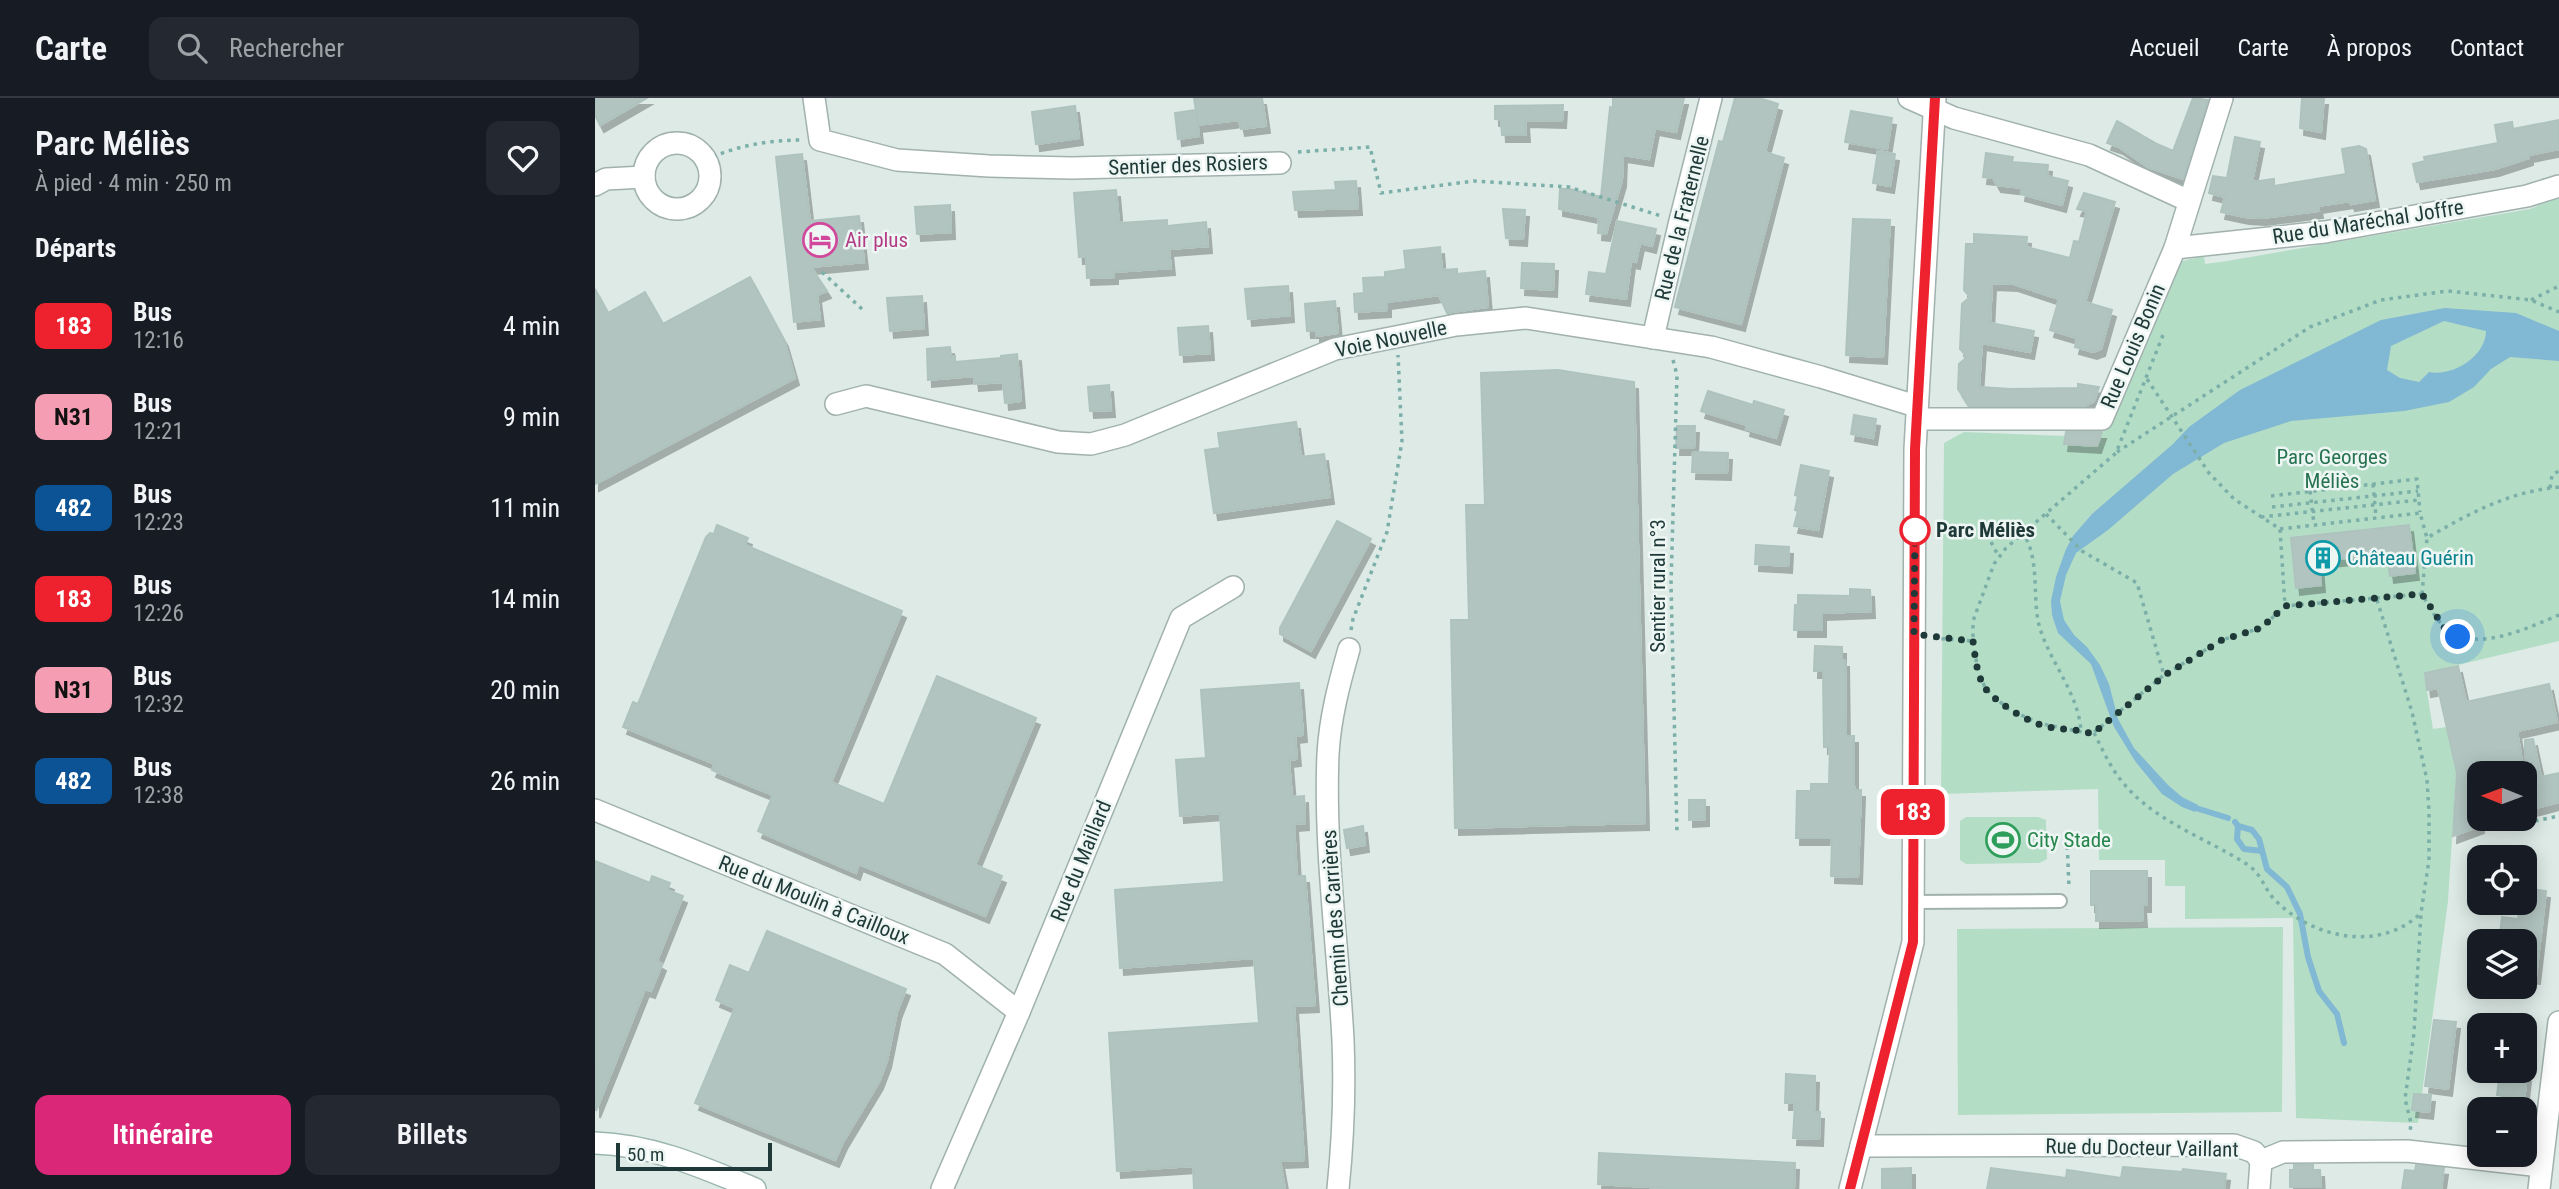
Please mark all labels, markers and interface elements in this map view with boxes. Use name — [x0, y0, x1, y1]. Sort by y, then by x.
search box — [149, 17, 639, 80]
text: Carte — [35, 29, 107, 68]
icon: search — [173, 29, 211, 67]
text: Rechercher — [229, 33, 344, 63]
text: Accueil — [2130, 34, 2199, 62]
text: Carte — [2237, 34, 2289, 62]
text: À propos — [2327, 34, 2412, 62]
text: Contact — [2450, 34, 2524, 62]
button: heart — [486, 121, 560, 195]
text: Parc Méliès — [35, 124, 190, 163]
street label: Rue de la Fraternelle — [1650, 133, 1714, 303]
street label: Sentier des Rosiers — [1108, 150, 1268, 180]
text: À pied · 4 min · 250 m — [35, 170, 232, 197]
street label: Rue du Maréchal Joffre — [2271, 195, 2465, 249]
hotel icon: Air plus — [801, 221, 839, 259]
place label: Air plus — [845, 228, 908, 252]
text: Départs — [35, 233, 116, 263]
street label: Rue Louis Bonin — [2096, 280, 2170, 412]
text: Bus — [133, 297, 172, 327]
text: 4 min — [503, 311, 560, 341]
text: 183 — [55, 312, 92, 340]
street label: Voie Nouvelle — [1333, 315, 1449, 363]
text: 12:16 — [133, 327, 184, 354]
text: Bus — [133, 388, 172, 418]
text: 9 min — [503, 402, 560, 432]
text: N31 — [54, 403, 93, 431]
text: 12:21 — [133, 418, 184, 445]
park label: Parc Georges Méliès — [2276, 445, 2388, 493]
text: Bus — [133, 479, 172, 509]
text: 11 min — [490, 493, 560, 523]
text: 482 — [55, 494, 92, 522]
text: 12:23 — [133, 509, 184, 536]
marker: Parc Méliès — [1900, 515, 1930, 545]
place label: Parc Méliès — [1936, 518, 2035, 542]
street label: Sentier rural n°3 — [1646, 519, 1670, 653]
building icon: Château Guérin — [2304, 539, 2342, 577]
place label: Château Guérin — [2347, 546, 2474, 570]
text: Bus — [133, 570, 172, 600]
text: 14 min — [490, 584, 560, 614]
text: 183 — [55, 585, 92, 613]
text: 12:26 — [133, 600, 184, 627]
your location — [2440, 619, 2475, 654]
text: Bus — [133, 661, 172, 691]
text: 20 min — [490, 675, 560, 705]
text: N31 — [54, 676, 93, 704]
text: 12:32 — [133, 691, 184, 718]
text: Bus — [133, 752, 172, 782]
north arrow — [2467, 761, 2537, 831]
map controls — [2467, 761, 2537, 1167]
text: 26 min — [490, 766, 560, 796]
text: 482 — [55, 767, 92, 795]
text: 12:38 — [133, 782, 184, 809]
line badge: 183 — [1873, 789, 1953, 835]
street label: Rue du Maillard — [1046, 797, 1116, 925]
text: 183 — [1895, 798, 1931, 826]
sports icon: City Stade — [1984, 821, 2022, 859]
place label: City Stade — [2027, 828, 2111, 852]
street label: Chemin des Carrières — [1317, 829, 1353, 1007]
button: locate — [2467, 845, 2537, 915]
street label: Rue du Moulin à Cailloux — [715, 851, 913, 949]
button: layers — [2467, 929, 2537, 999]
button: + — [2467, 1013, 2537, 1083]
button: Itinéraire — [35, 1095, 291, 1175]
button: Billets — [305, 1095, 560, 1175]
button: − — [2467, 1097, 2537, 1167]
street label: Rue du Docteur Vaillant — [2045, 1134, 2239, 1162]
scale bar — [616, 1140, 772, 1172]
text: 50 m — [627, 1143, 664, 1166]

